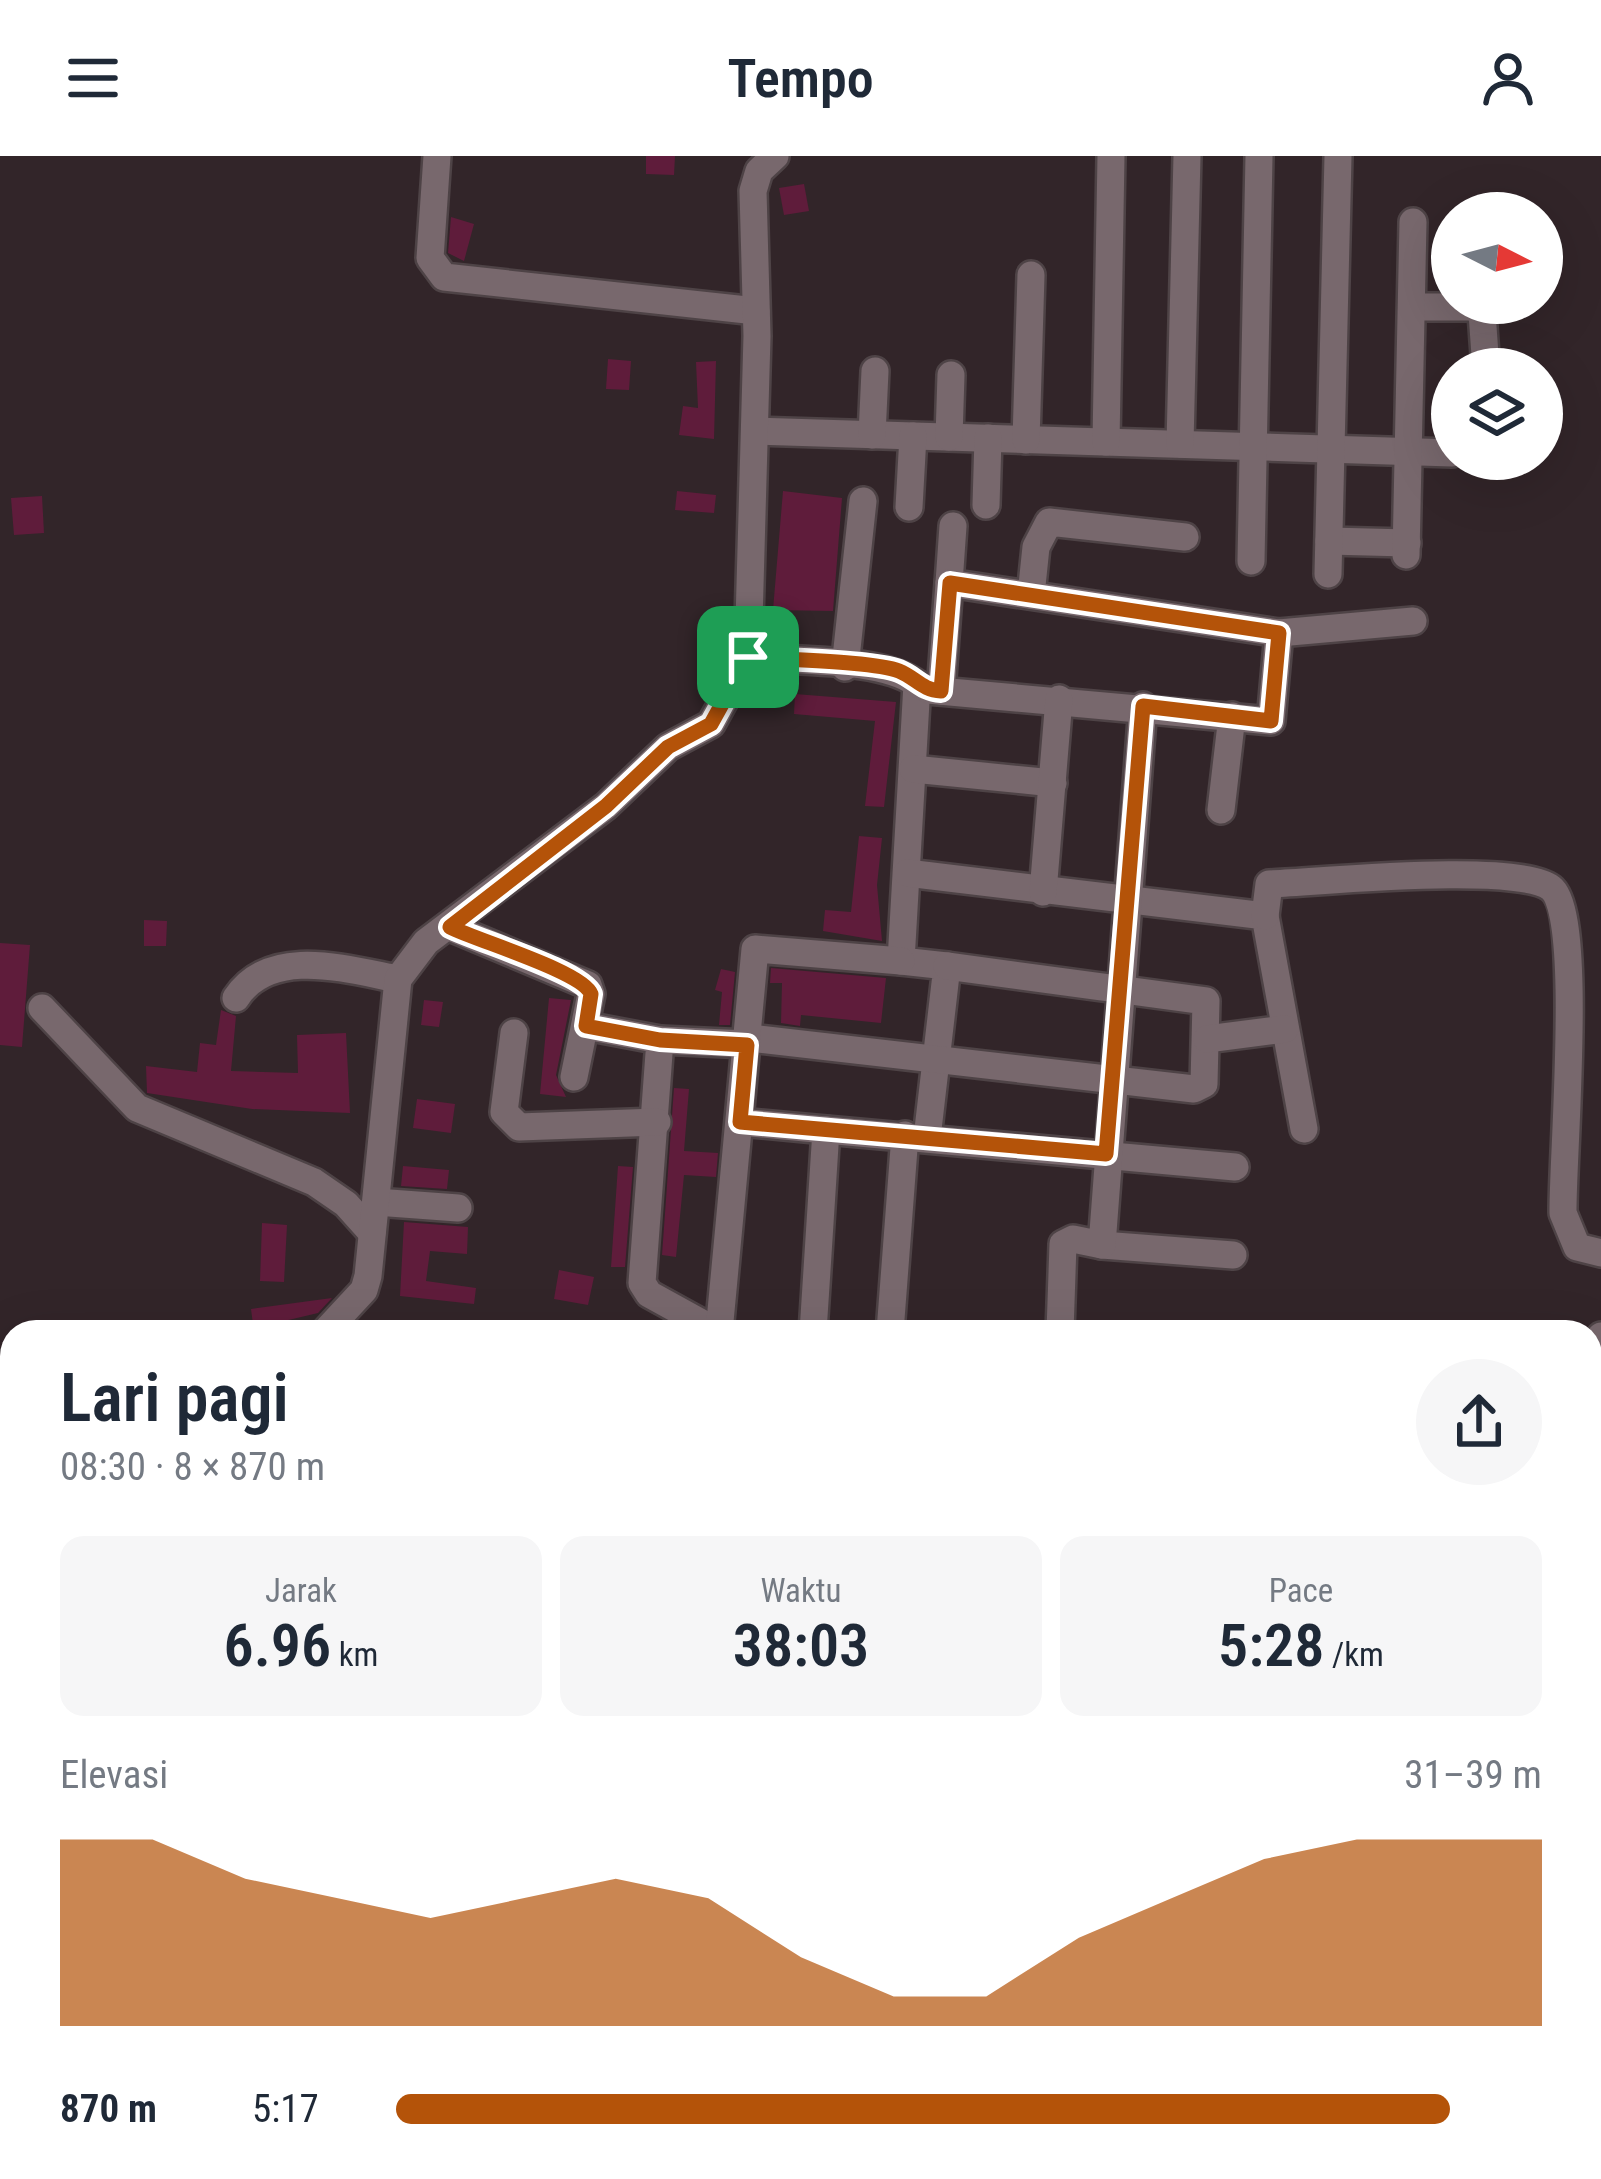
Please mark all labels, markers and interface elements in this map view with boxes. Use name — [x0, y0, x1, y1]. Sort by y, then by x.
icon: menu — [60, 45, 126, 111]
icon: person — [1475, 45, 1541, 111]
text: Tempo — [727, 47, 874, 110]
north arrow — [1431, 192, 1563, 324]
map controls — [1431, 192, 1563, 480]
button: layers — [1431, 348, 1563, 480]
pin — [697, 606, 799, 708]
icon: arrive — [715, 624, 781, 690]
button: share — [1416, 1359, 1542, 1485]
text: Lari pagi — [60, 1360, 289, 1437]
text: 08:30 · 8 × 870 m — [60, 1444, 325, 1490]
text: Jarak — [265, 1571, 337, 1610]
text: Waktu — [760, 1571, 842, 1610]
text: Pace — [1269, 1571, 1333, 1610]
text: 6.96 — [224, 1610, 331, 1681]
text: 38:03 — [733, 1610, 869, 1681]
text: 5:28 — [1218, 1610, 1324, 1681]
text: km — [331, 1635, 378, 1674]
text: /km — [1324, 1635, 1384, 1674]
text: Elevasi — [60, 1752, 168, 1798]
text: 31–39 m — [1404, 1752, 1542, 1798]
text: 870 m — [60, 2086, 157, 2132]
text: 5:17 — [252, 2086, 319, 2132]

